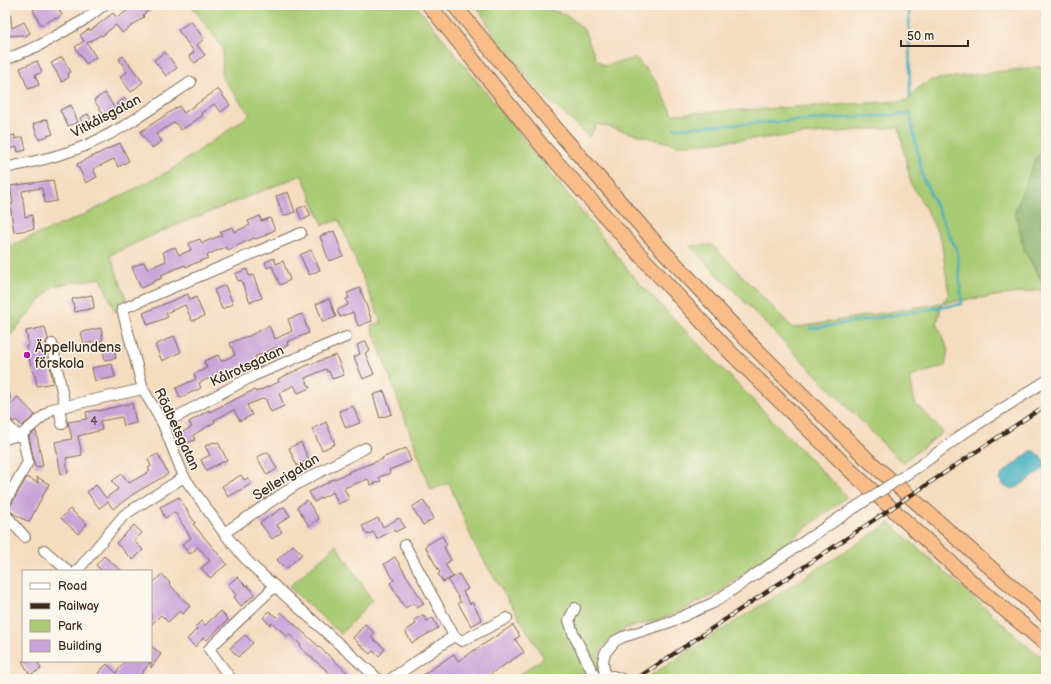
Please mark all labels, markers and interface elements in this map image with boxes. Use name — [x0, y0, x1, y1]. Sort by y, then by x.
scale bar — [901, 22, 968, 48]
text: 50 m — [907, 29, 934, 44]
street label: Vitkålsgatan — [68, 90, 144, 141]
place label: Äppellundens förskola — [35, 339, 121, 372]
street label: Kålrotsgatan — [207, 341, 287, 390]
marker: Äppellundens förskola — [22, 350, 32, 360]
street label: Rödbetsgatan — [151, 385, 204, 473]
house number: 4 — [90, 414, 98, 429]
street label: Sellerigatan — [250, 450, 323, 504]
legend — [22, 570, 152, 662]
text: Road — [58, 579, 87, 594]
text: Railway — [58, 599, 100, 614]
text: Park — [58, 619, 82, 634]
text: Building — [58, 639, 102, 654]

